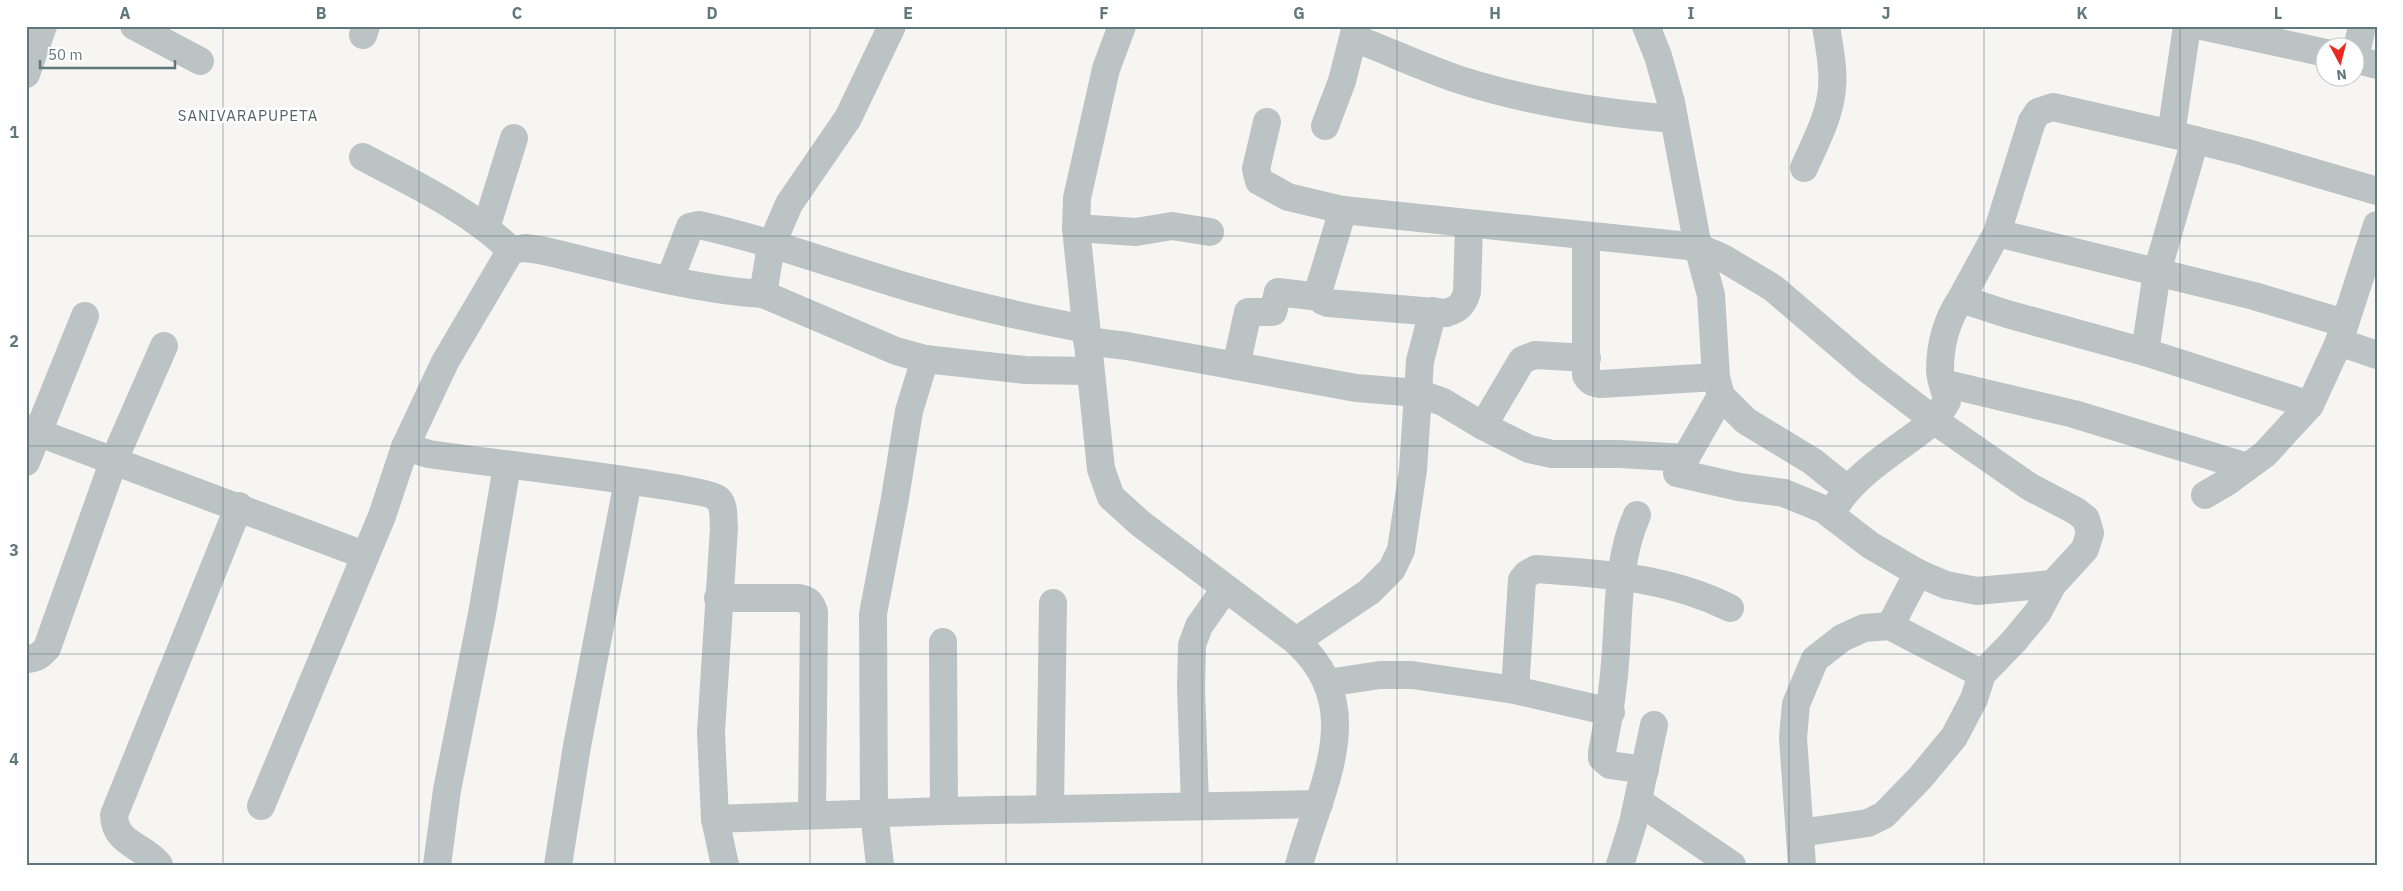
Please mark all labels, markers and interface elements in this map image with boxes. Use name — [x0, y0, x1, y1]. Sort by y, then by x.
text: A — [120, 3, 131, 23]
text: B — [316, 3, 327, 23]
text: C — [512, 3, 522, 23]
text: D — [706, 3, 718, 23]
text: E — [903, 3, 913, 23]
text: F — [1099, 3, 1109, 23]
text: G — [1293, 3, 1305, 23]
text: H — [1489, 3, 1501, 23]
text: I — [1688, 3, 1695, 23]
text: J — [1882, 3, 1890, 23]
text: K — [2076, 3, 2088, 23]
text: L — [2274, 3, 2282, 23]
scale bar — [40, 38, 175, 70]
north arrow — [2316, 38, 2366, 88]
text: 50 m — [48, 45, 83, 64]
text: N — [2335, 65, 2348, 84]
district label: SANIVARAPUPETA — [178, 106, 318, 125]
text: 1 — [9, 122, 19, 142]
text: 2 — [9, 331, 19, 351]
text: 3 — [9, 540, 19, 560]
text: 4 — [9, 749, 19, 769]

